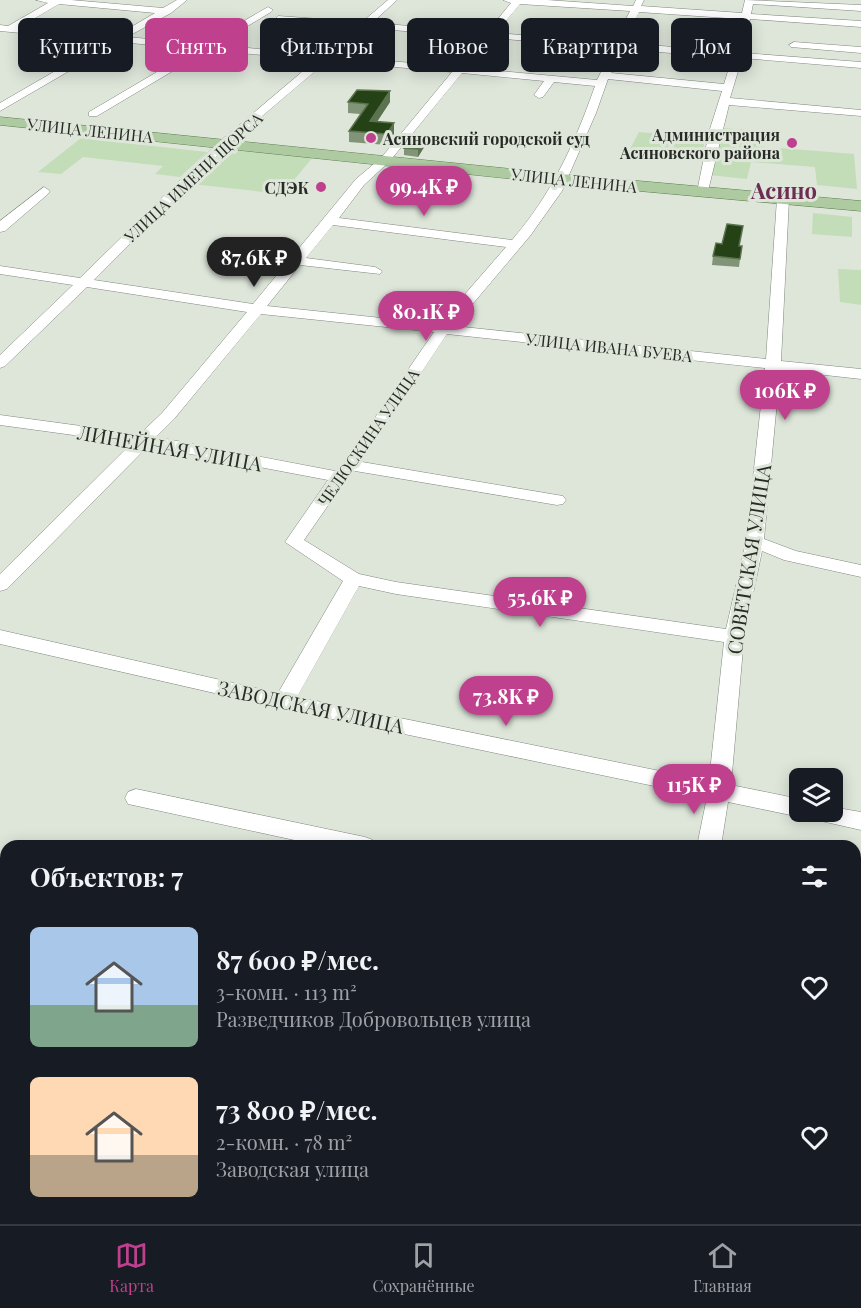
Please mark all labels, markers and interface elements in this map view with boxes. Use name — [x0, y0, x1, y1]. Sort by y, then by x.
chip: Купить — [18, 18, 133, 72]
chip: Снять — [145, 18, 248, 72]
chip: Фильтры — [260, 18, 395, 72]
chip: Новое — [407, 18, 509, 72]
chip: Квартира — [521, 18, 659, 72]
chip: Дом — [671, 18, 752, 72]
street label: УЛИЦА ИМЕНИ ЩОРСА — [119, 107, 267, 247]
street label: УЛИЦА ЛЕНИНА — [25, 113, 155, 147]
place label: Администрация Асиновского района — [619, 124, 781, 163]
place label: Асиновский городской суд — [382, 128, 590, 149]
marker: Асиновский городской суд — [364, 131, 378, 145]
marker: Администрация Асиновского района — [785, 136, 799, 150]
street label: УЛИЦА ЛЕНИНА — [509, 163, 639, 197]
pin: 99.4K ₽ — [369, 166, 479, 217]
text: 99.4K ₽ — [390, 172, 458, 199]
district label: Асино — [750, 175, 817, 205]
place label: СДЭК — [265, 177, 309, 198]
marker: СДЭК — [314, 180, 328, 194]
pin: 87.6K ₽ — [199, 237, 309, 288]
text: 87.6K ₽ — [221, 243, 287, 270]
pin: 80.1K ₽ — [371, 291, 481, 342]
text: 80.1K ₽ — [392, 297, 460, 324]
street label: УЛИЦА ИВАНА БУЕВА — [524, 328, 694, 366]
street label: ЧЕЛЮСКИНА УЛИЦА — [313, 363, 424, 510]
pin: 106K ₽ — [736, 370, 834, 421]
text: 106K ₽ — [754, 376, 816, 403]
street label: ЛИНЕЙНАЯ УЛИЦА — [75, 417, 265, 477]
street label: СОВЕТСКАЯ УЛИЦА — [720, 462, 776, 656]
pin: 55.6K ₽ — [485, 577, 595, 628]
text: 55.6K ₽ — [507, 583, 573, 610]
street label: ЗАВОДСКАЯ УЛИЦА — [216, 673, 407, 739]
pin: 73.8K ₽ — [451, 676, 561, 727]
text: 73.8K ₽ — [473, 682, 539, 709]
pin: 115K ₽ — [645, 764, 743, 815]
map controls — [789, 768, 843, 822]
button: layers — [789, 768, 843, 822]
text: 115K ₽ — [667, 770, 721, 797]
text: Объектов: 7 — [30, 859, 183, 894]
icon: filters — [798, 860, 831, 893]
text: 87 600 ₽/мес. — [216, 942, 379, 977]
icon: home — [78, 951, 150, 1023]
icon: heart — [798, 971, 831, 1004]
text: 3-комн. · 113 m² — [216, 978, 357, 1005]
text: Разведчиков Добровольцев улица — [216, 1005, 531, 1032]
text: 73 800 ₽/мес. — [216, 1092, 378, 1127]
icon: home — [78, 1101, 150, 1173]
icon: heart — [798, 1121, 831, 1154]
text: 2-комн. · 78 m² — [216, 1128, 352, 1155]
text: Заводская улица — [216, 1155, 369, 1182]
tab: Карта — [109, 1239, 154, 1296]
tab: Сохранённые — [372, 1239, 475, 1296]
tab: Главная — [693, 1239, 752, 1296]

